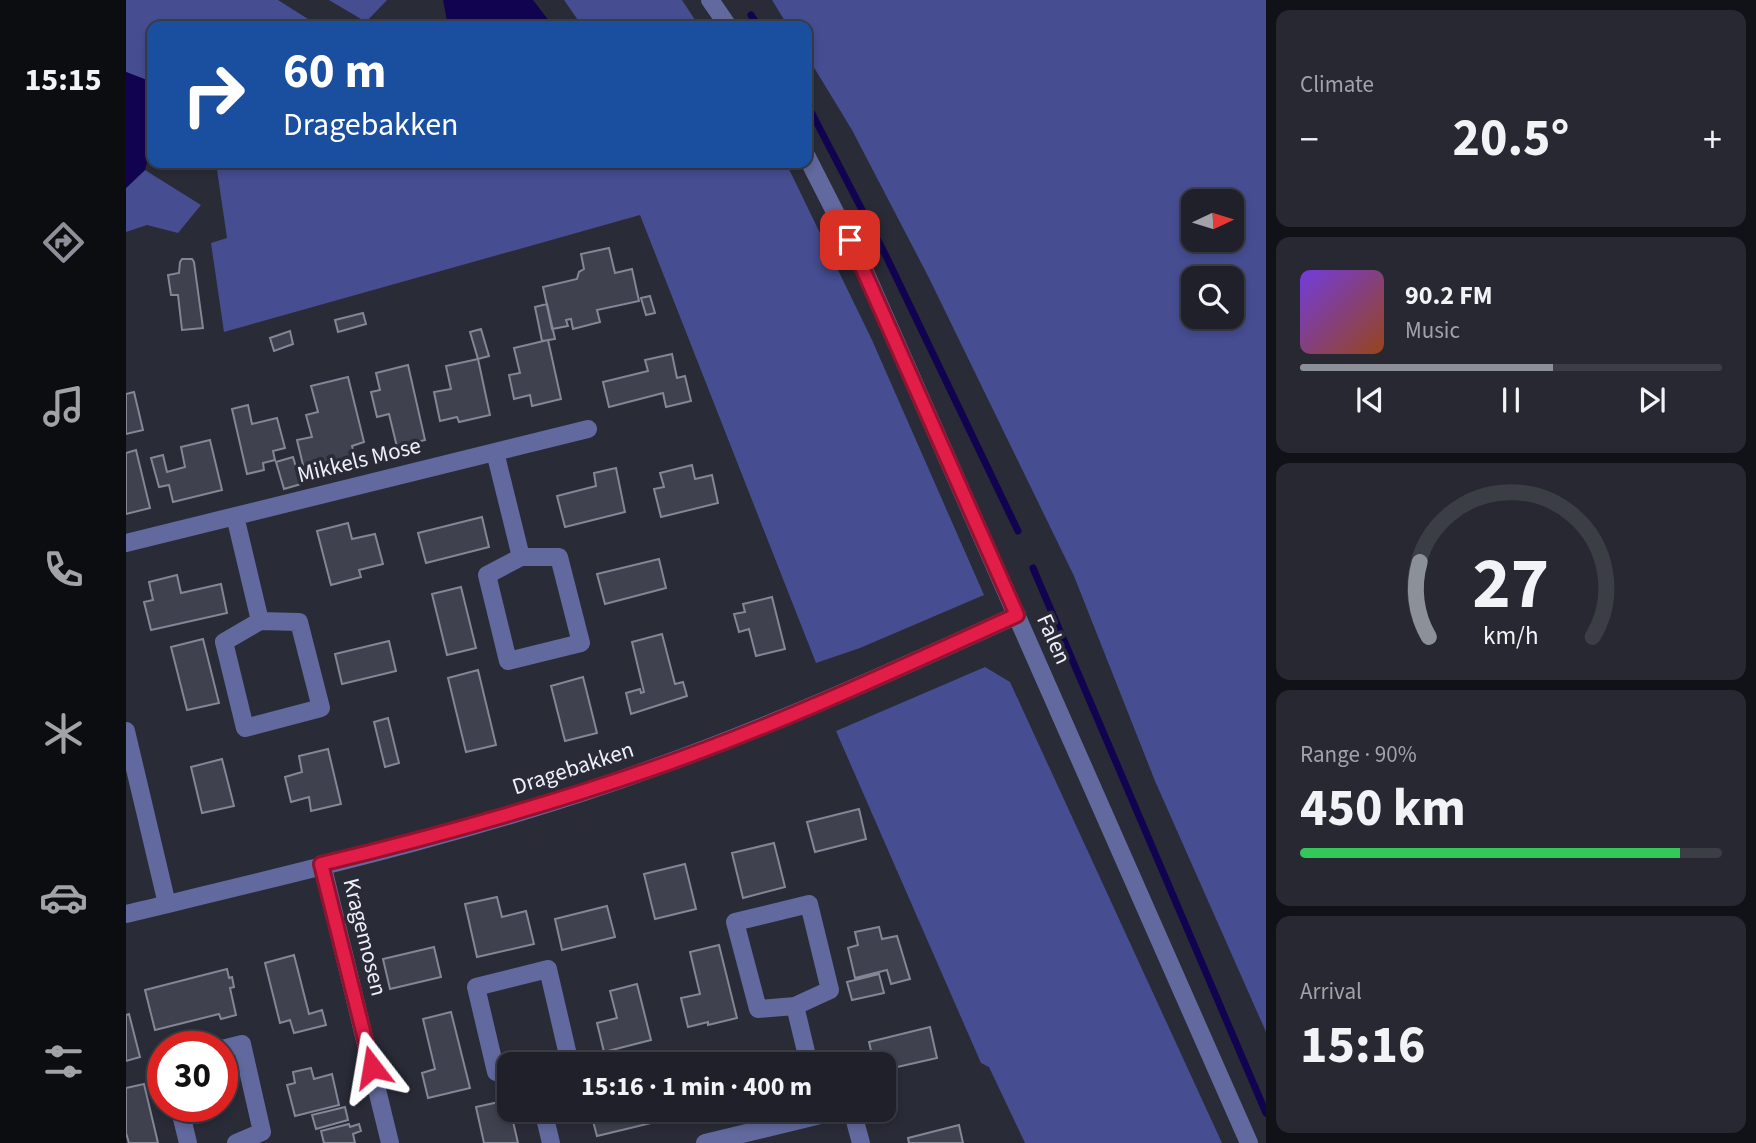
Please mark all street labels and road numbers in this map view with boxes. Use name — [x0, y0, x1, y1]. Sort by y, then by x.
street label: Mikkels Mose — [294, 429, 424, 491]
street label: Falen — [1028, 609, 1080, 669]
street label: Dragebakken — [508, 733, 638, 803]
street label: Kragemosen — [334, 875, 396, 999]

